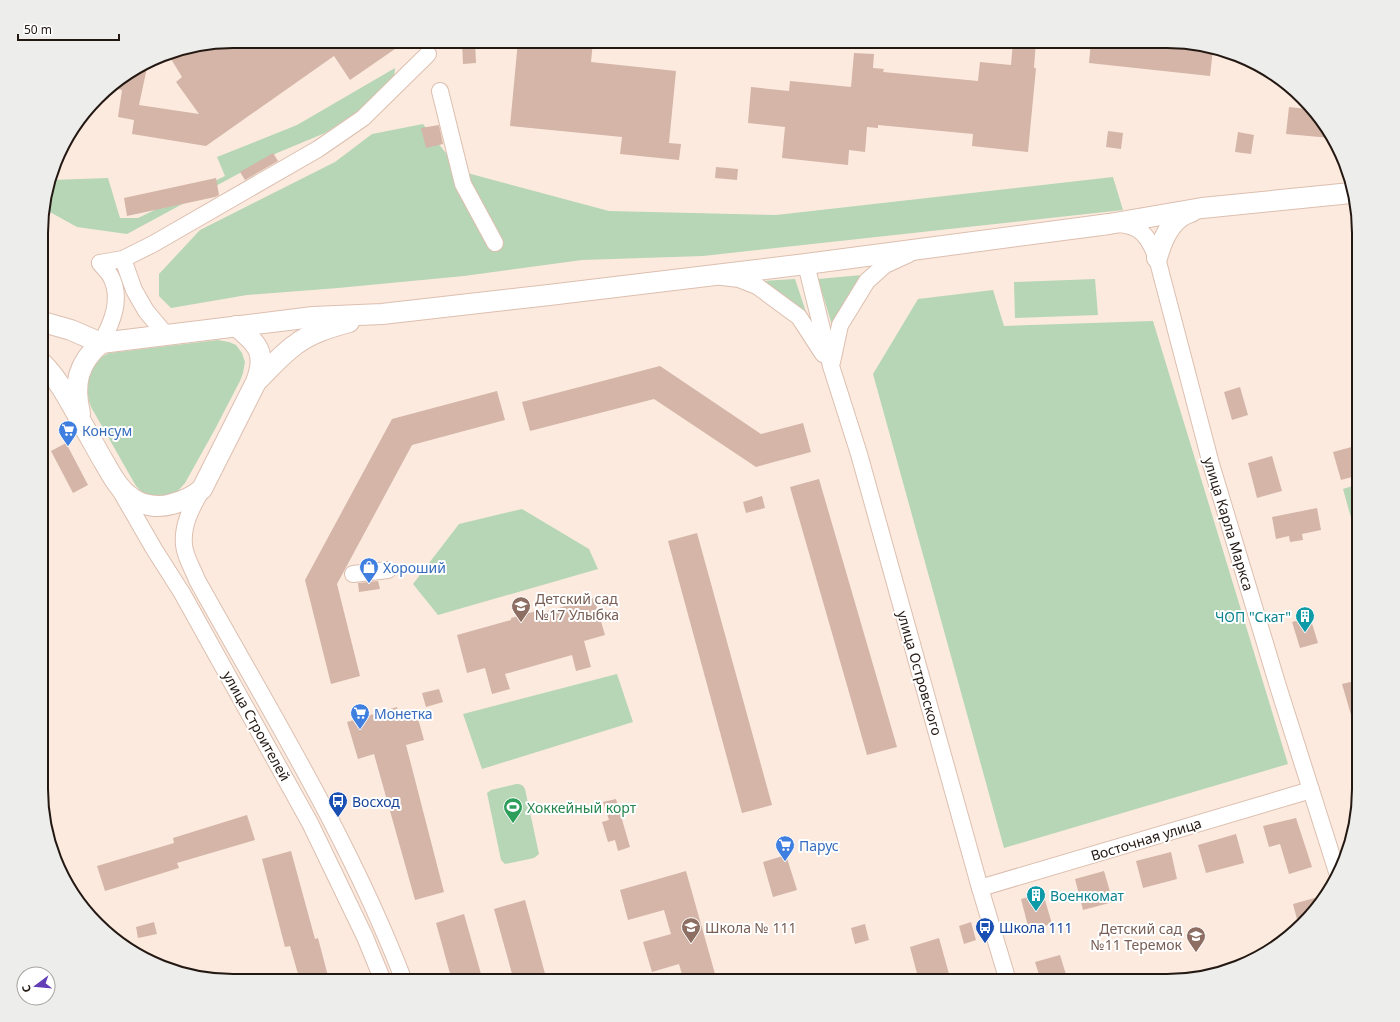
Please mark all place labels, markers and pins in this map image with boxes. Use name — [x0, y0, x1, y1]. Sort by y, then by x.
supermarket icon: Консум — [57, 419, 79, 447]
place label: Консум — [82, 421, 132, 440]
shop icon: Хороший — [358, 556, 380, 584]
place label: Хороший — [383, 558, 446, 577]
place label: Детский сад №17 Улыбка — [535, 589, 619, 624]
school or university icon: Детский сад №17 Улыбка — [510, 595, 532, 623]
building icon: ЧОП "Скат" — [1294, 605, 1316, 633]
place label: ЧОП "Скат" — [1215, 607, 1291, 626]
supermarket icon: Монетка — [349, 702, 371, 730]
place label: Монетка — [374, 704, 433, 723]
bus stop icon: Восход — [327, 790, 349, 818]
place label: Восход — [352, 792, 400, 811]
sports icon: Хоккейный корт — [502, 796, 524, 824]
place label: Хоккейный корт — [527, 798, 637, 817]
supermarket icon: Парус — [774, 834, 796, 862]
place label: Парус — [799, 836, 839, 855]
building icon: Военкомат — [1025, 884, 1047, 912]
place label: Военкомат — [1050, 886, 1125, 905]
school or university icon: Школа № 111 — [680, 916, 702, 944]
bus stop icon: Школа 111 — [974, 916, 996, 944]
place label: Школа № 111 — [705, 918, 797, 937]
place label: Школа 111 — [999, 918, 1073, 937]
place label: Детский сад №11 Теремок — [1090, 919, 1183, 954]
school or university icon: Детский сад №11 Теремок — [1185, 925, 1207, 953]

